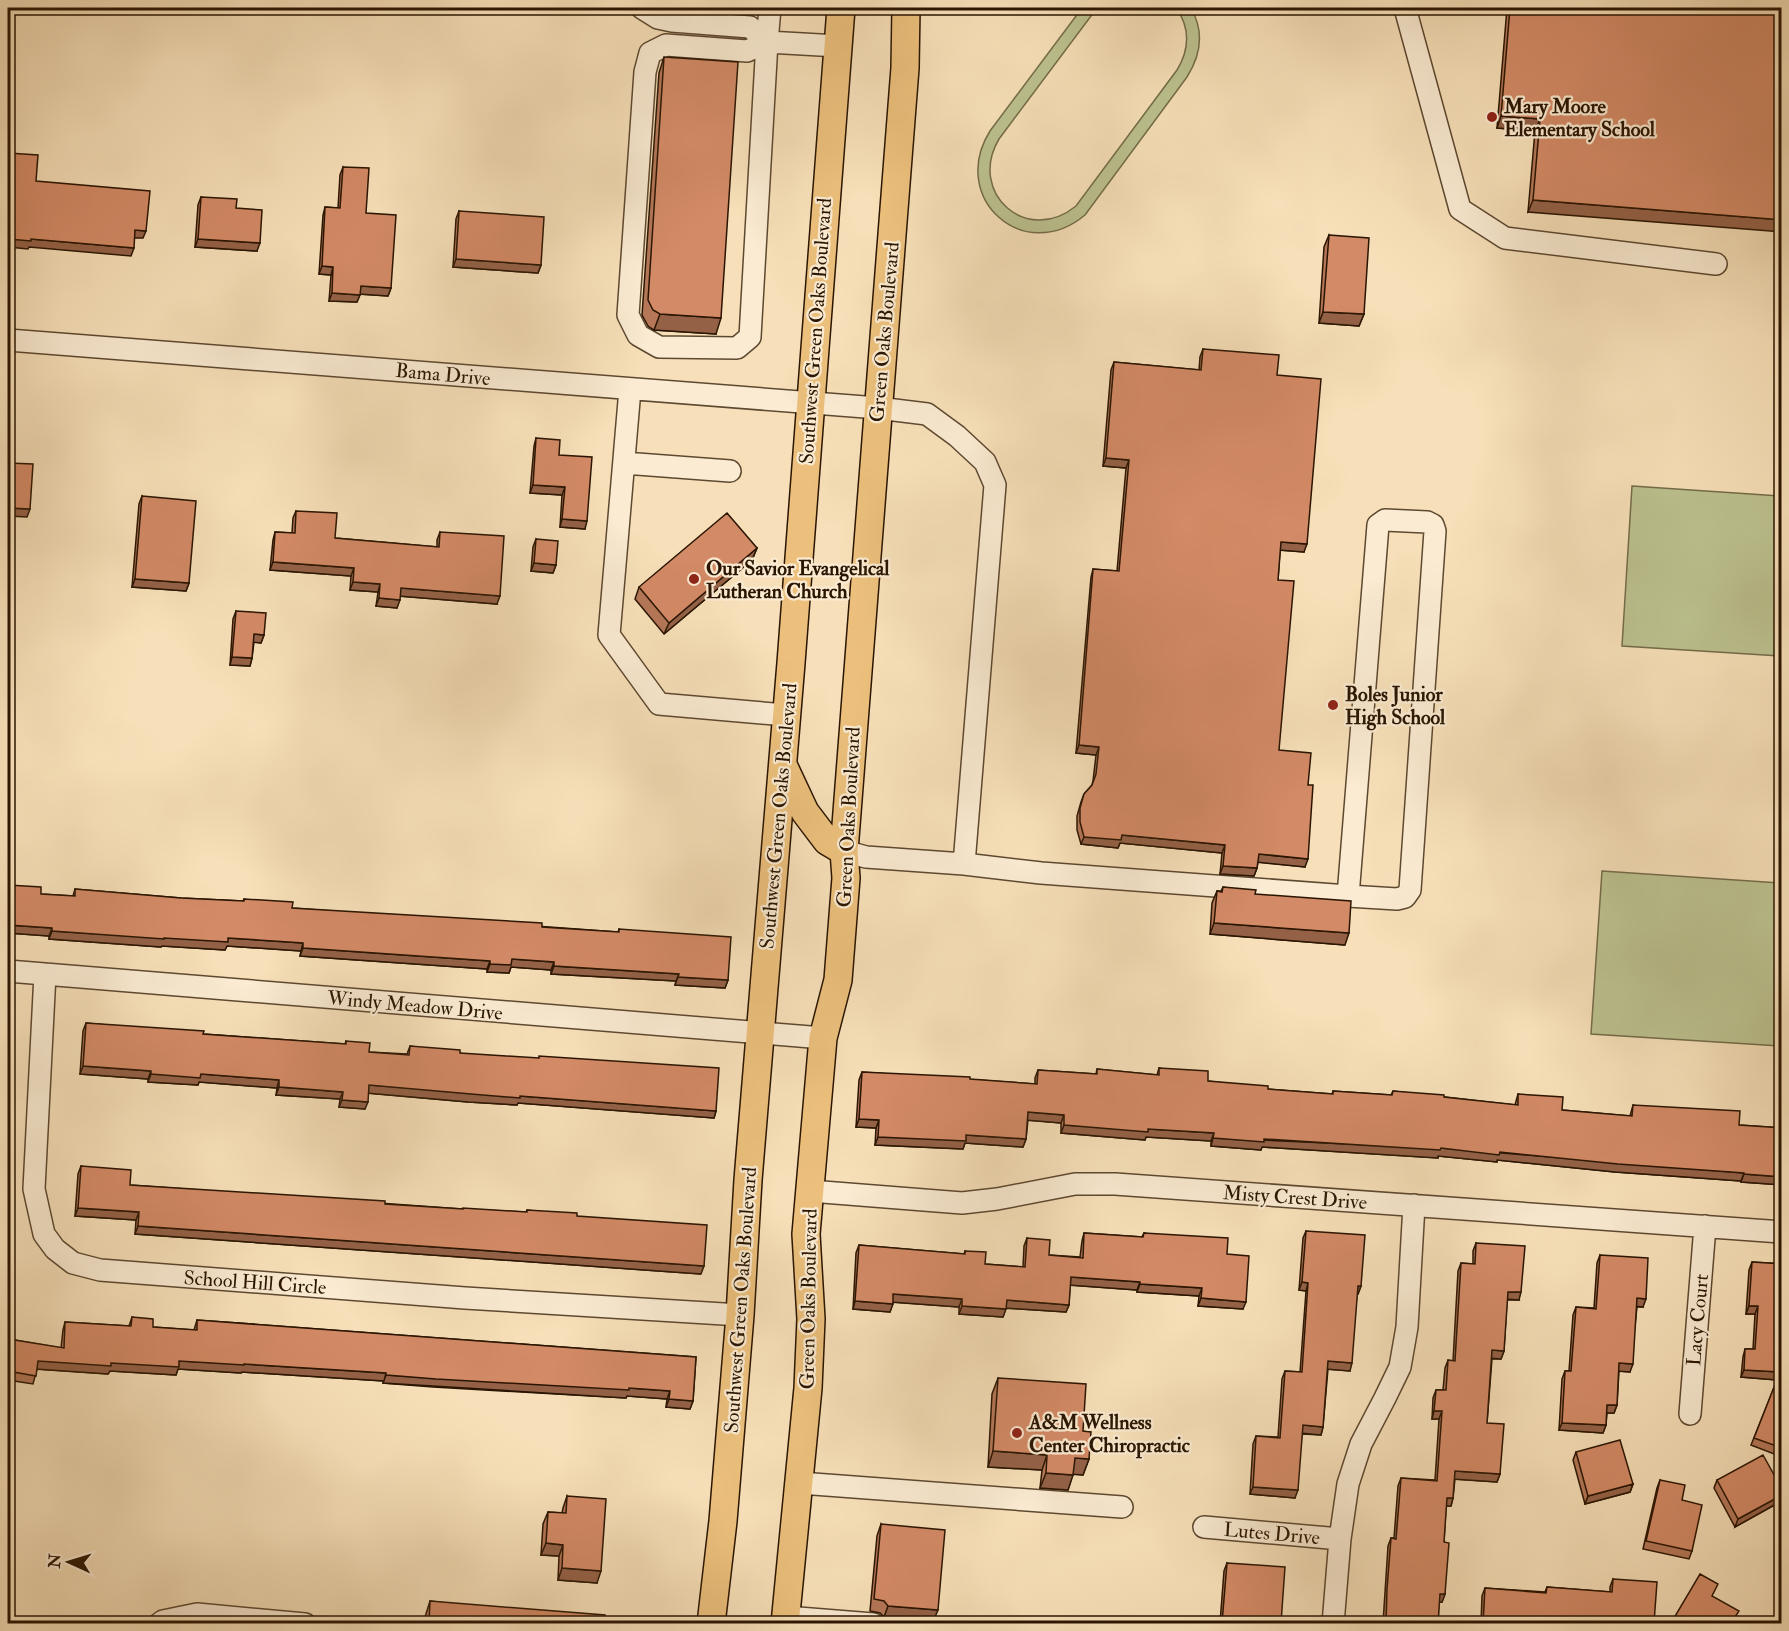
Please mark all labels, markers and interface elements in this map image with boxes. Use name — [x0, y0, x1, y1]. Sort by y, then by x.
place label: Mary Moore Elementary School — [1503, 94, 1656, 143]
marker: Mary Moore Elementary School — [1485, 110, 1499, 124]
street label: Southwest Green Oaks Boulevard — [794, 197, 837, 465]
street label: Green Oaks Boulevard — [864, 241, 905, 423]
street label: Bama Drive — [395, 358, 491, 391]
place label: Our Savior Evangelical Lutheran Church — [706, 556, 890, 604]
marker: Our Savior Evangelical Lutheran Church — [687, 572, 701, 586]
street label: Southwest Green Oaks Boulevard — [754, 682, 803, 950]
place label: Boles Junior High School — [1345, 682, 1446, 731]
marker: Boles Junior High School — [1326, 698, 1340, 712]
street label: Green Oaks Boulevard — [831, 726, 866, 908]
street label: Windy Meadow Drive — [325, 985, 504, 1026]
street label: Southwest Green Oaks Boulevard — [719, 1166, 762, 1434]
street label: Misty Crest Drive — [1222, 1180, 1368, 1215]
street label: Green Oaks Boulevard — [794, 1208, 823, 1390]
street label: School Hill Circle — [183, 1265, 327, 1300]
street label: Lacy Court — [1681, 1272, 1714, 1367]
place label: A&M Wellness Center Chiropractic — [1028, 1410, 1191, 1459]
marker: A&M Wellness Center Chiropractic — [1010, 1426, 1024, 1440]
street label: Lutes Drive — [1223, 1517, 1321, 1550]
north arrow — [39, 1532, 99, 1592]
text: N — [44, 1553, 66, 1570]

